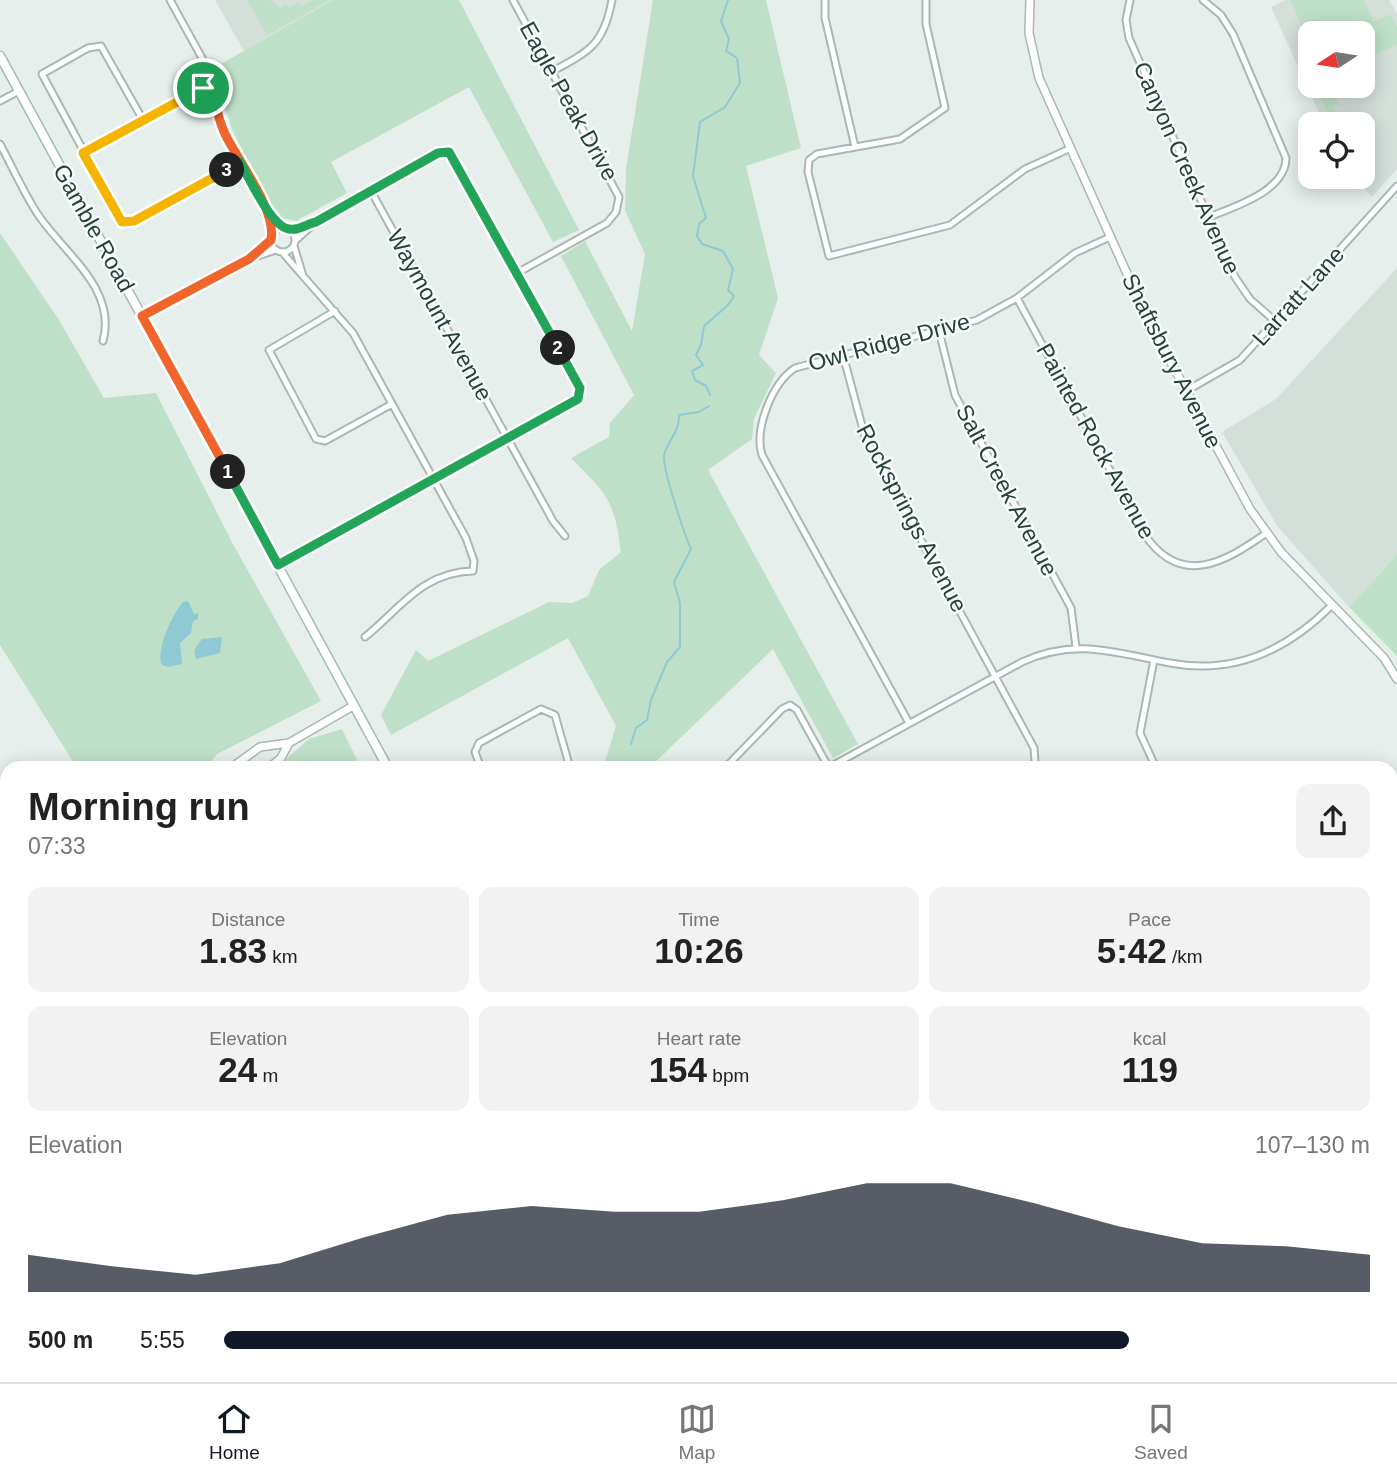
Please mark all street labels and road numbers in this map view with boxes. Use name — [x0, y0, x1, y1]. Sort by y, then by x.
street label: Eagle Peak Drive — [515, 17, 623, 185]
street label: Canyon Creek Avenue — [1128, 58, 1246, 278]
street label: Gamble Road — [48, 160, 140, 296]
street label: Waymount Avenue — [382, 225, 498, 405]
street label: Larratt Lane — [1247, 241, 1349, 351]
street label: Shaftsbury Avenue — [1117, 269, 1227, 453]
street label: Owl Ridge Drive — [805, 308, 973, 376]
street label: Painted Rock Avenue — [1031, 339, 1161, 543]
street label: Salt Creek Avenue — [951, 400, 1063, 580]
street label: Rocksprings Avenue — [851, 420, 973, 616]

